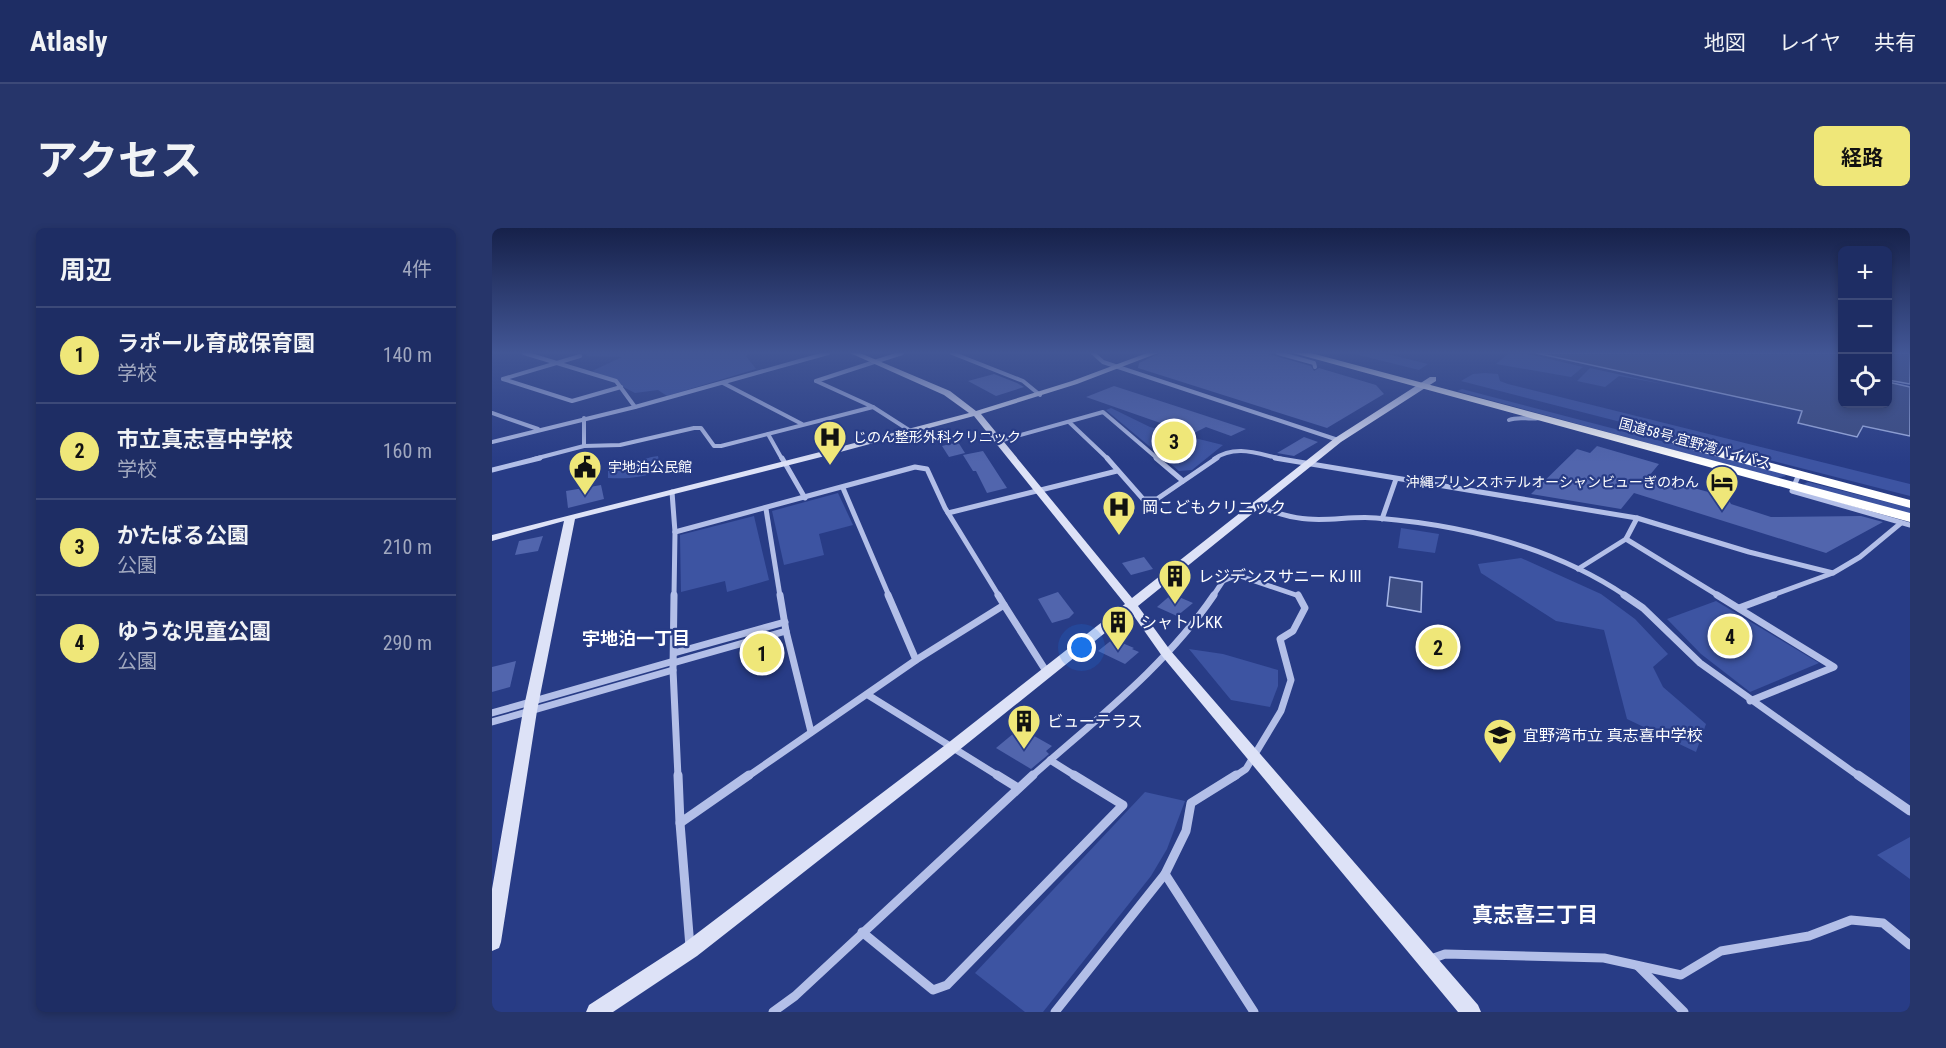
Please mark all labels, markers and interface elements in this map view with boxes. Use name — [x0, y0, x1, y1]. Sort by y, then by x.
text: Atlasly — [30, 25, 108, 58]
text: 地図 — [1704, 31, 1746, 55]
text: レイヤ — [1779, 31, 1841, 55]
text: 共有 — [1874, 31, 1916, 55]
button: 経路 — [1814, 126, 1910, 186]
text: アクセス — [36, 136, 202, 185]
map controls — [1838, 246, 1892, 408]
button: + — [1838, 246, 1892, 300]
text: 周辺 — [60, 255, 112, 285]
text: 4件 — [402, 257, 432, 281]
button: − — [1838, 300, 1892, 354]
text: ラポール育成保育園 — [117, 331, 315, 356]
text: 1 — [74, 343, 85, 367]
text: 140 m — [383, 343, 432, 367]
button: locate — [1838, 354, 1892, 408]
text: 学校 — [117, 361, 157, 385]
street label: 国道58号 宜野湾バイパス — [1617, 415, 1773, 471]
pin: 3 — [1154, 418, 1194, 464]
hospital icon: じのん整形外科クリニック — [812, 419, 848, 466]
text: 市立真志喜中学校 — [117, 427, 293, 452]
place label: じのん整形外科クリニック — [853, 429, 1021, 445]
text: 2 — [74, 439, 85, 463]
text: 160 m — [383, 439, 432, 463]
public building icon: 宇地泊公民館 — [567, 449, 603, 496]
text: 学校 — [117, 457, 157, 481]
place label: 宇地泊公民館 — [608, 459, 692, 475]
hotel icon: 沖縄プリンスホテルオーシャンビューぎのわん — [1704, 464, 1740, 511]
place label: 沖縄プリンスホテルオーシャンビューぎのわん — [1406, 474, 1699, 490]
hospital icon: 岡こどもクリニック — [1101, 489, 1137, 536]
place label: 岡こどもクリニック — [1142, 498, 1286, 517]
text: かたばる公園 — [117, 523, 249, 548]
text: 3 — [74, 535, 85, 559]
text: 210 m — [383, 535, 432, 559]
text: 公園 — [117, 553, 157, 577]
building icon: レジデンスサニー KJ III — [1157, 558, 1193, 605]
place label: レジデンスサニー KJ III — [1198, 567, 1362, 586]
building icon: シャトルKK — [1100, 604, 1136, 651]
place label: シャトルKK — [1141, 613, 1223, 632]
pin: 4 — [1710, 614, 1750, 658]
text: ゆうな児童公園 — [117, 619, 271, 644]
pin: 2 — [1418, 624, 1458, 670]
district label: 宇地泊一丁目 — [582, 628, 690, 649]
pin: 1 — [742, 630, 782, 676]
text: 4 — [74, 631, 85, 655]
text: 290 m — [383, 631, 432, 655]
your location — [1067, 633, 1096, 662]
text: 公園 — [117, 649, 157, 673]
building icon: ビューテラス — [1006, 703, 1042, 750]
place label: ビューテラス — [1047, 712, 1143, 731]
school or university icon: 宜野湾市立 真志喜中学校 — [1482, 717, 1518, 764]
place label: 宜野湾市立 真志喜中学校 — [1523, 726, 1703, 745]
district label: 真志喜三丁目 — [1472, 903, 1598, 927]

